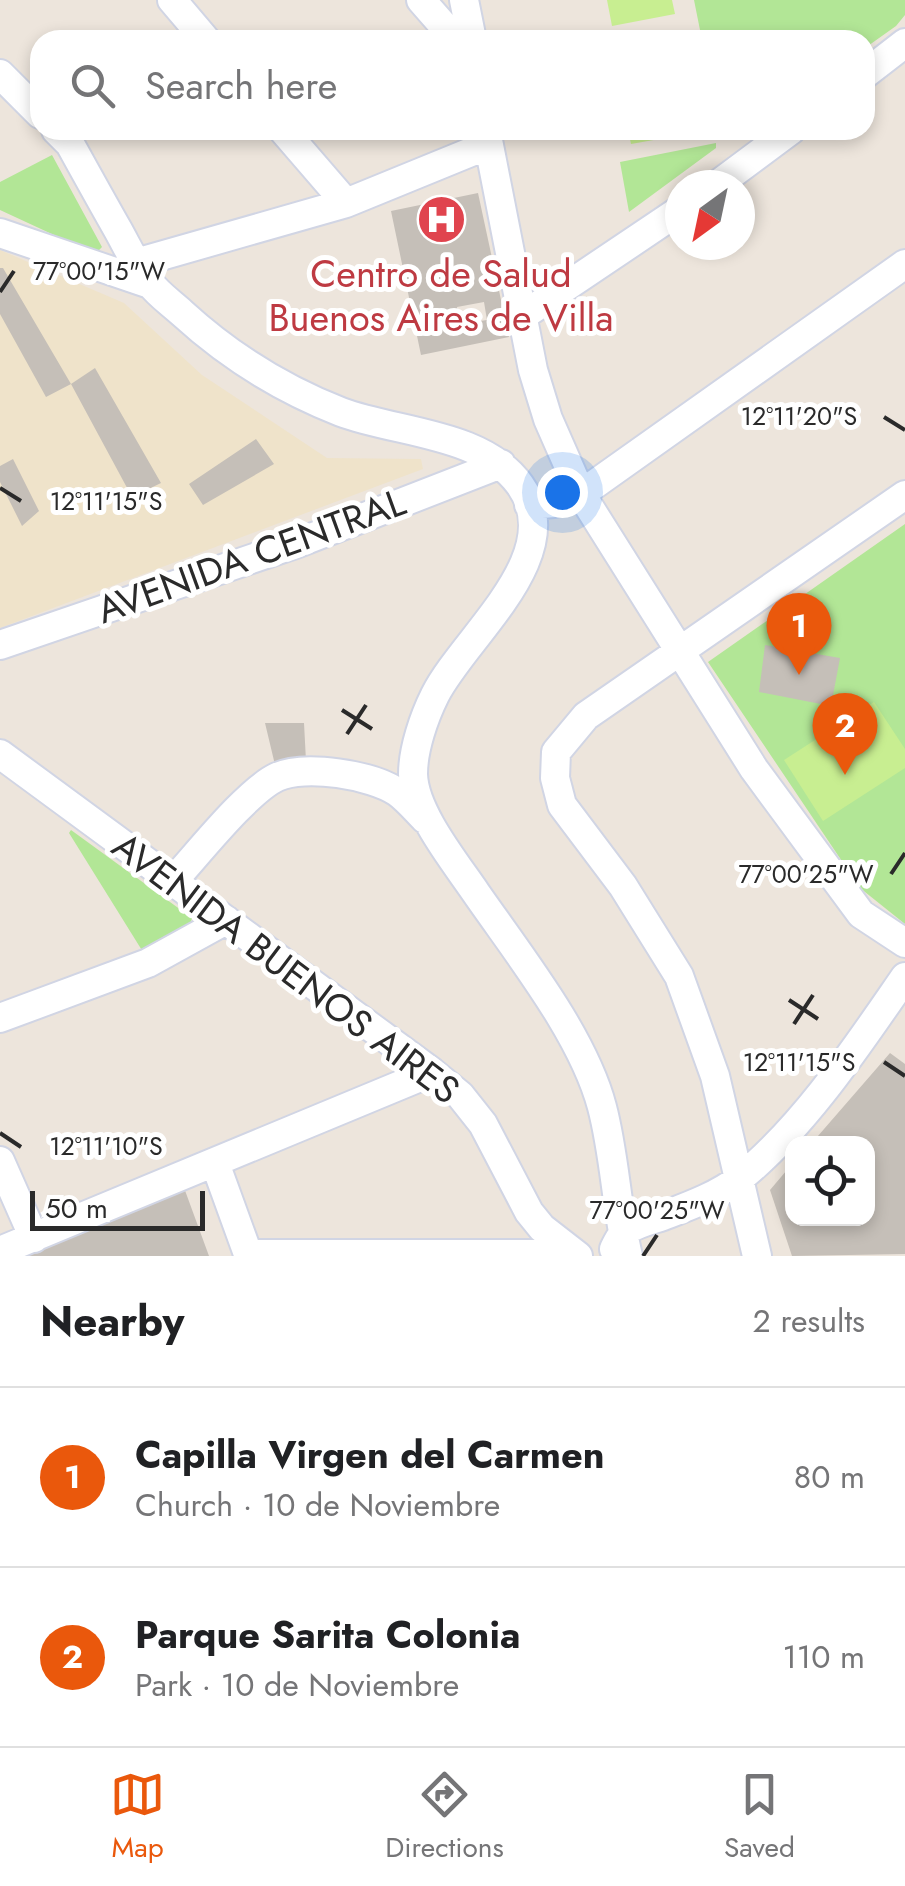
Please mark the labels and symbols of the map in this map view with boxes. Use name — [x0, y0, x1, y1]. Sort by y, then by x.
north arrow — [665, 170, 755, 260]
hospital icon: Centro de Salud Buenos Aires de Villa — [415, 194, 467, 246]
place label: Centro de Salud Buenos Aires de Villa — [268, 246, 614, 345]
text: 77°00'15"W — [33, 253, 165, 289]
text: 12°11'20"S — [741, 398, 857, 434]
your location — [537, 467, 588, 518]
street label: AVENIDA CENTRAL — [89, 474, 413, 637]
text: 12°11'15"S — [50, 483, 162, 519]
pin: 1 — [766, 592, 832, 675]
pin: 2 — [812, 692, 878, 775]
street label: AVENIDA BUENOS AIRES — [101, 819, 471, 1117]
text: 77°00'25"W — [738, 856, 874, 892]
text: 12°11'15"S — [743, 1044, 855, 1080]
text: 12°11'10"S — [49, 1128, 163, 1164]
scale bar — [30, 1186, 205, 1230]
text: 77°00'25"W — [589, 1192, 725, 1228]

